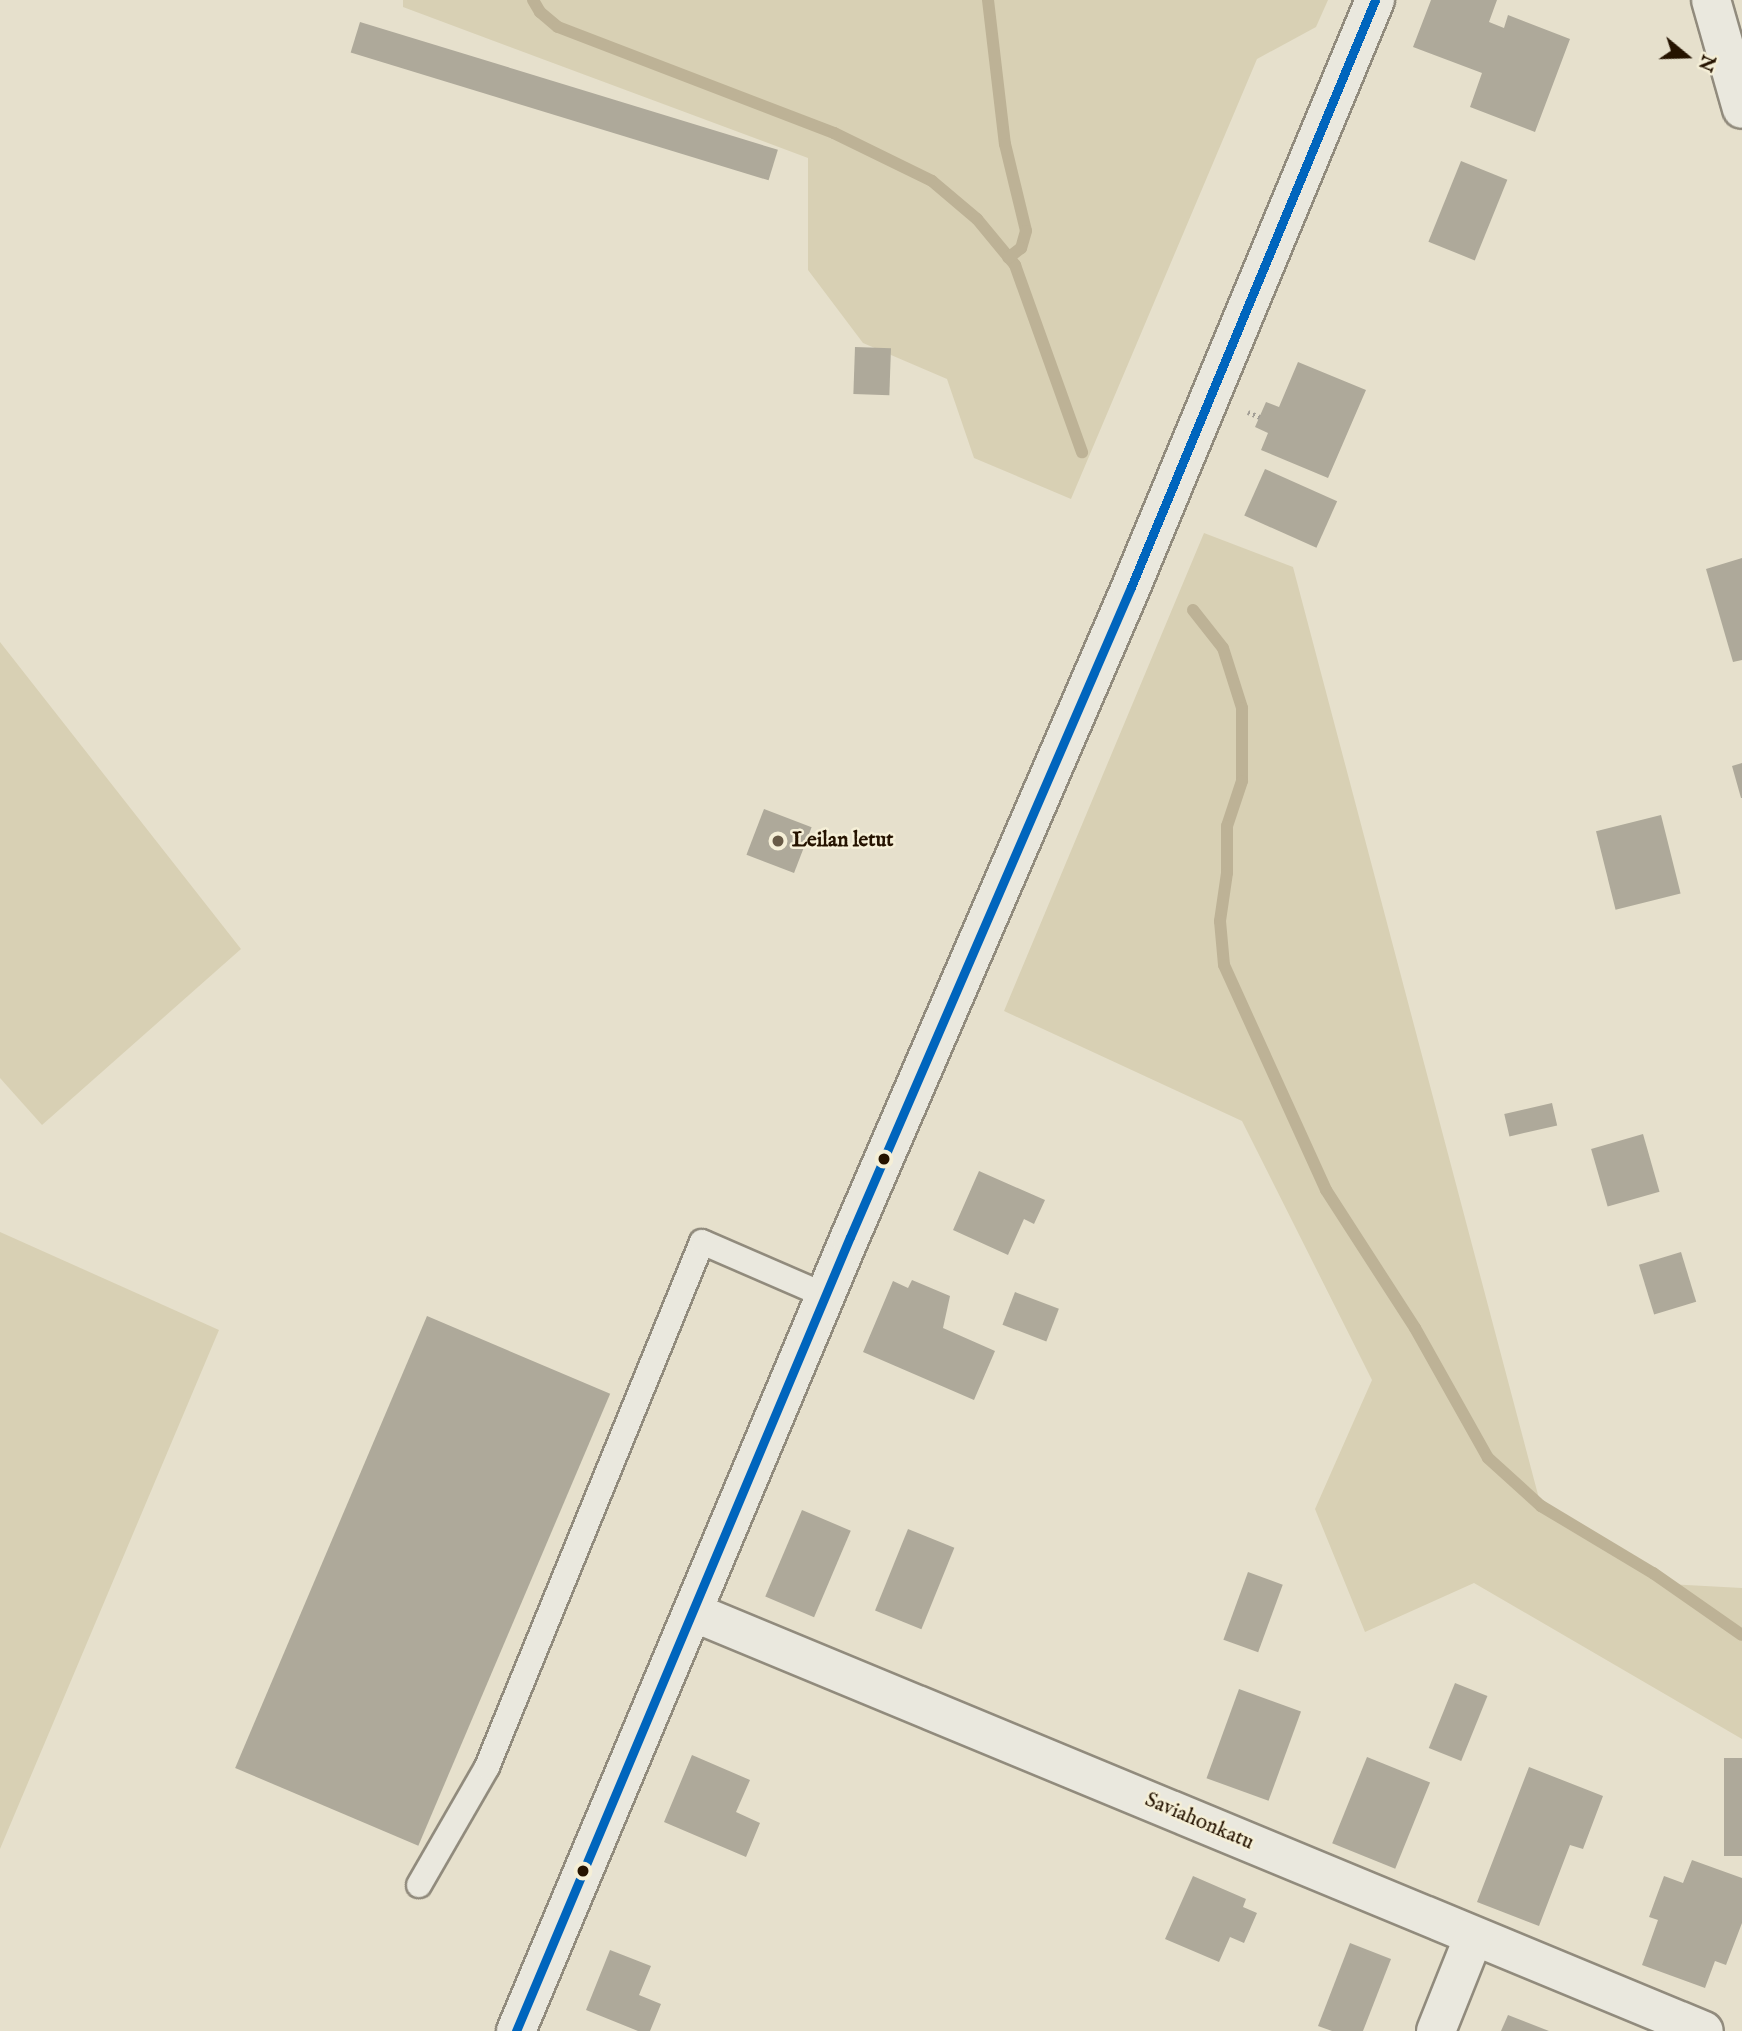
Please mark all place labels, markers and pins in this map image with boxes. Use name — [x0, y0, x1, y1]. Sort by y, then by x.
place label: Leilan letut — [792, 828, 894, 854]
marker: Leilan letut — [770, 833, 786, 849]
unlabelled marker — [877, 1152, 891, 1166]
unlabelled marker — [576, 1864, 590, 1878]

